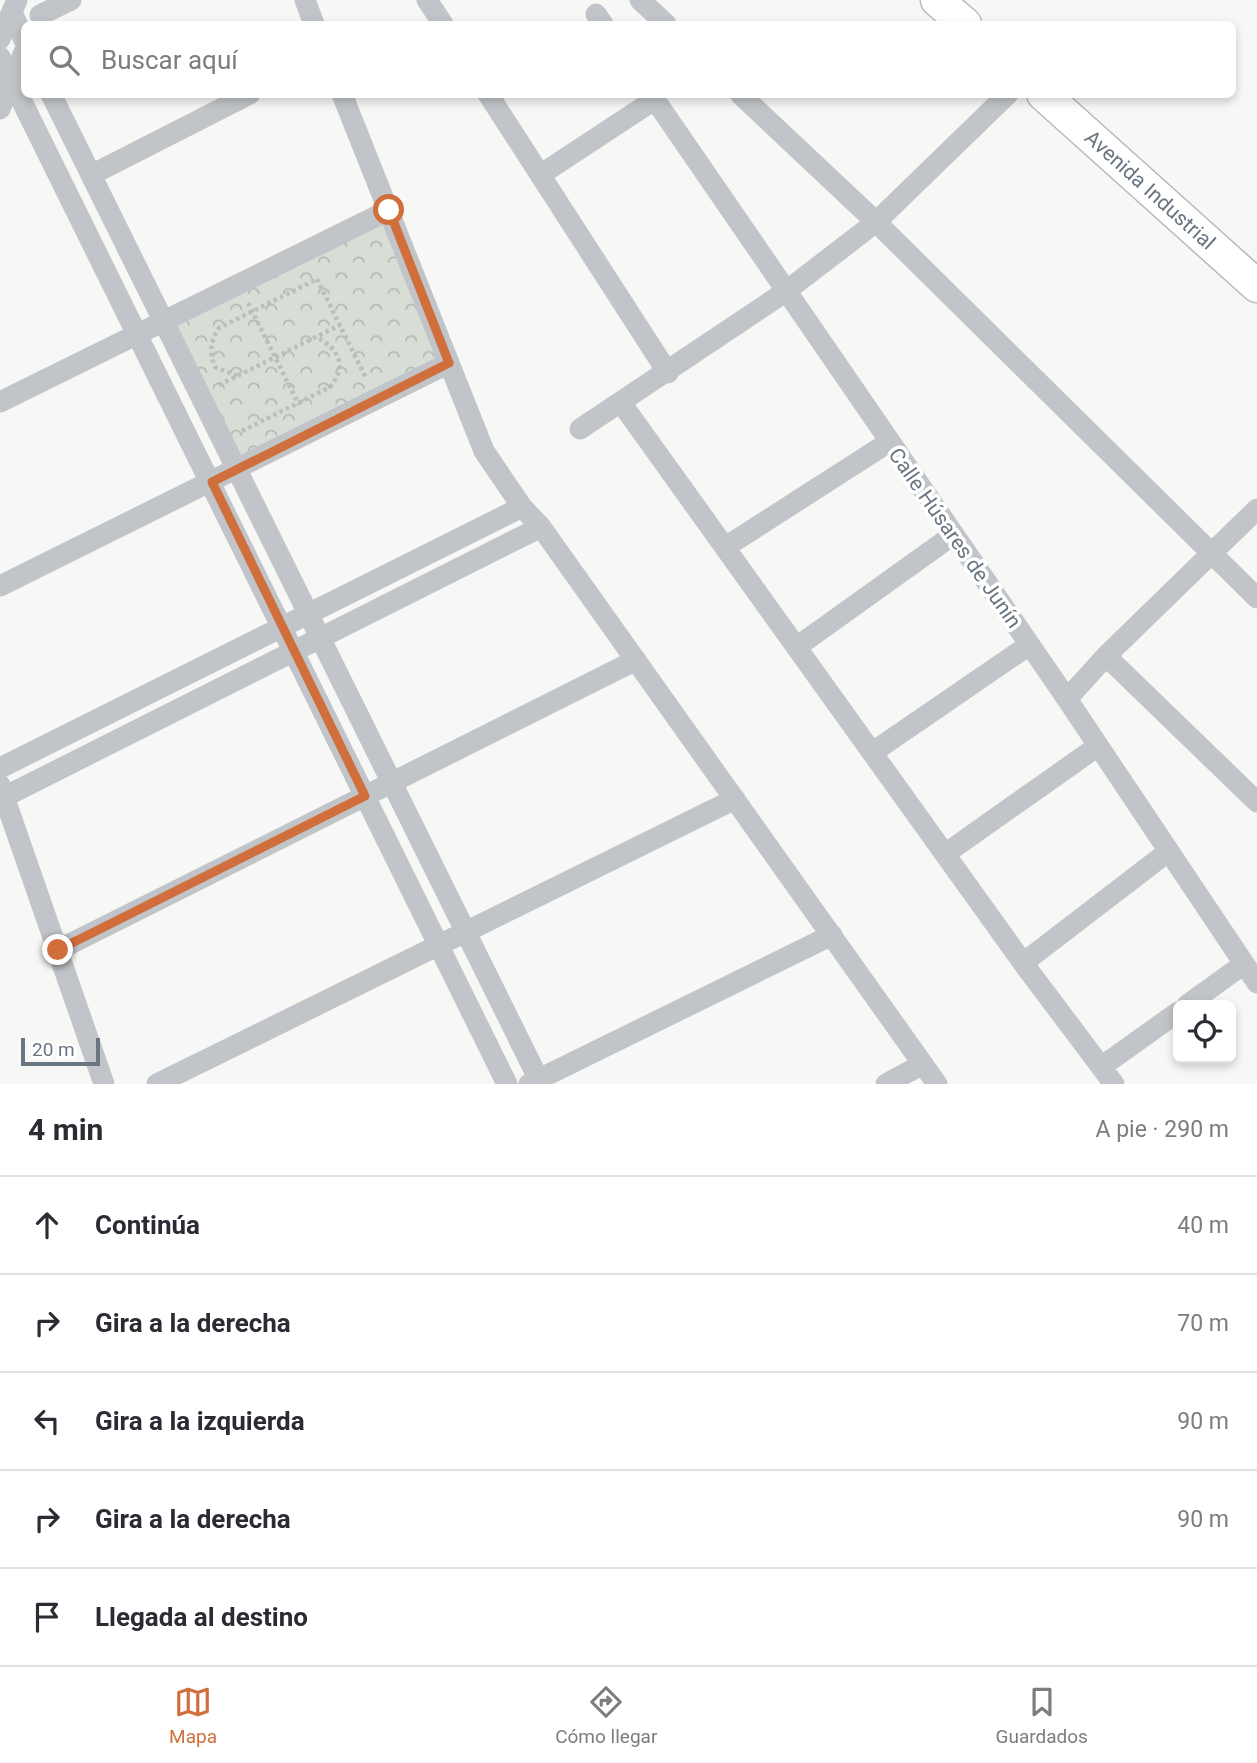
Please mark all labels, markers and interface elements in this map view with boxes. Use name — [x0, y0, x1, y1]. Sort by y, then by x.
search box — [21, 21, 1236, 98]
icon: search — [45, 41, 83, 79]
text: Buscar aquí — [101, 45, 238, 75]
street label: Avenida Industrial — [1080, 125, 1220, 255]
route start — [373, 194, 404, 225]
street label: Calle Húsares de Junín — [884, 443, 1026, 633]
route end — [42, 934, 73, 965]
map controls — [1173, 1000, 1236, 1063]
button: locate — [1173, 1000, 1236, 1063]
scale bar — [21, 1035, 100, 1067]
text: 20 m — [32, 1038, 75, 1061]
text: 4 min — [28, 1112, 103, 1147]
text: A pie · 290 m — [1096, 1116, 1229, 1143]
icon: ahead — [28, 1206, 66, 1244]
text: Continúa — [95, 1210, 200, 1240]
text: 40 m — [1177, 1212, 1229, 1239]
icon: right — [28, 1304, 66, 1342]
text: Gira a la derecha — [95, 1308, 291, 1338]
text: 70 m — [1177, 1310, 1229, 1337]
icon: left — [28, 1402, 66, 1440]
text: Gira a la izquierda — [95, 1406, 305, 1436]
text: 90 m — [1177, 1408, 1229, 1435]
icon: right — [28, 1500, 66, 1538]
text: Gira a la derecha — [95, 1504, 291, 1534]
text: 90 m — [1177, 1506, 1229, 1533]
icon: arrive — [28, 1598, 66, 1636]
text: Llegada al destino — [95, 1602, 308, 1632]
tab: Mapa — [169, 1683, 217, 1748]
tab: Cómo llegar — [555, 1683, 657, 1748]
tab: Guardados — [996, 1683, 1088, 1748]

